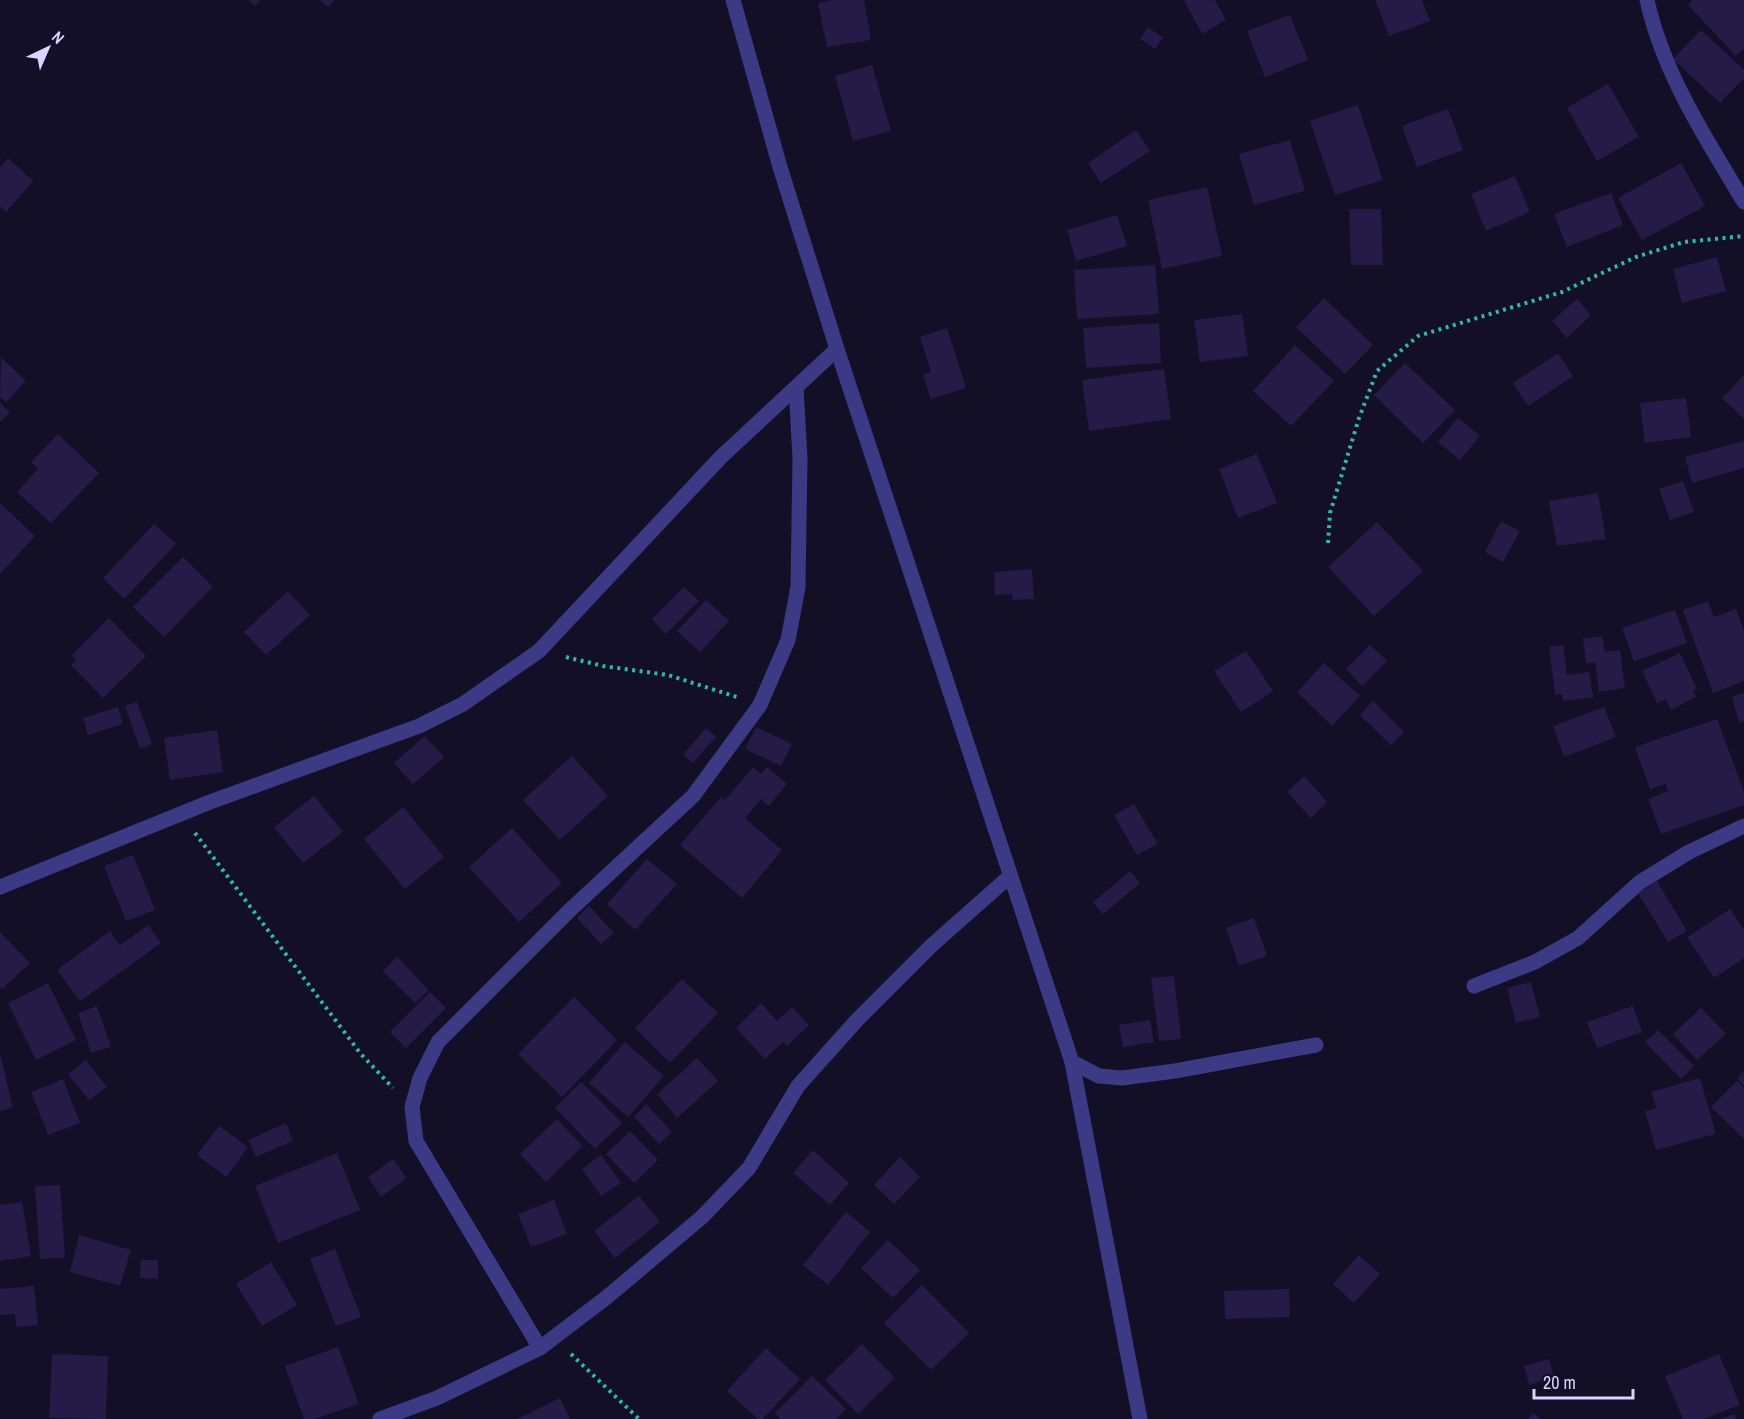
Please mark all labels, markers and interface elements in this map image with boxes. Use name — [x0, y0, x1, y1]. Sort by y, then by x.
north arrow — [18, 18, 78, 78]
text: N — [47, 26, 69, 48]
scale bar — [1534, 1362, 1633, 1400]
text: 20 m — [1543, 1370, 1576, 1395]

